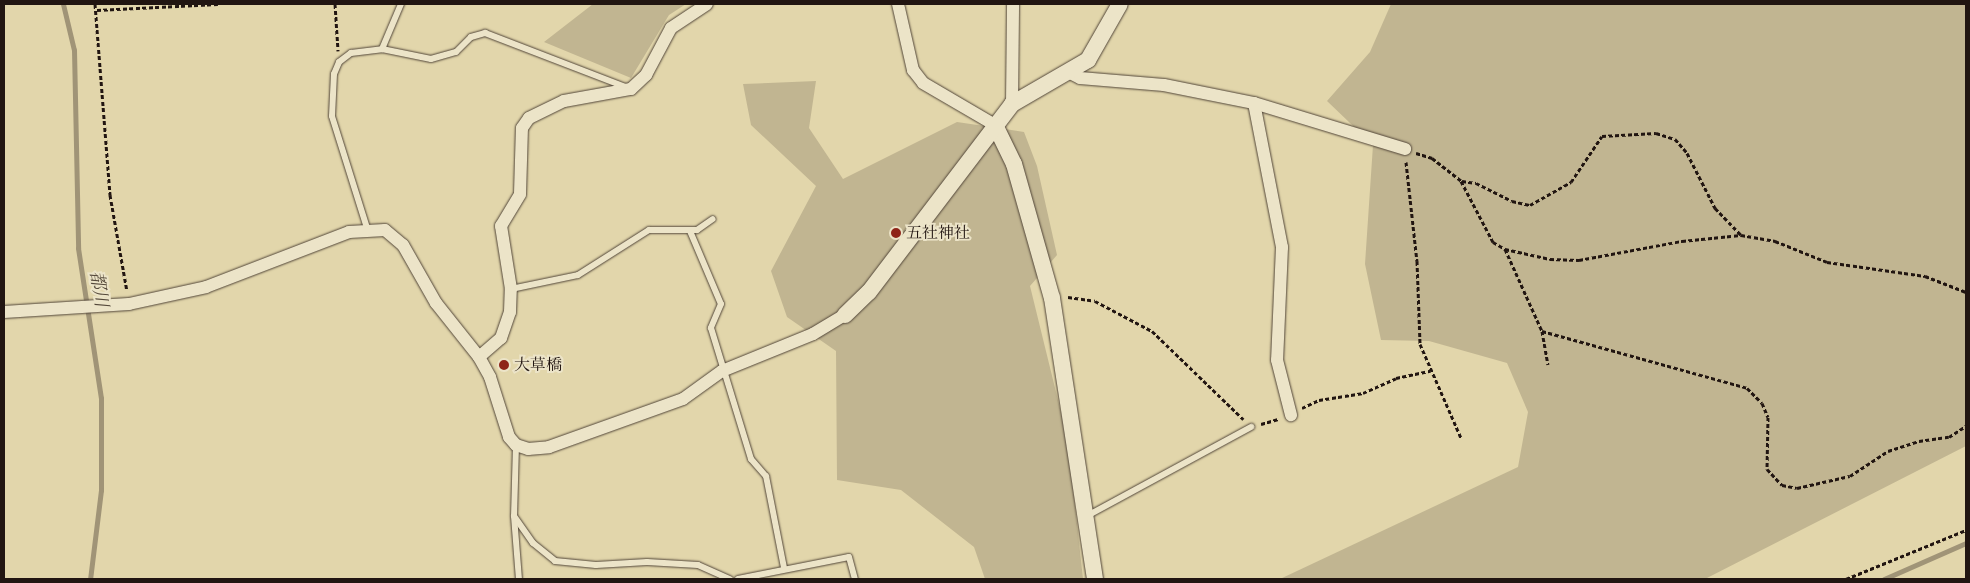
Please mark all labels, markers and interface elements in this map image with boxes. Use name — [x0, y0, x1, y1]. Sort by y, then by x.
place label: 五社神社 — [906, 223, 970, 243]
marker: 五社神社 — [890, 227, 902, 239]
water label: 都川 — [85, 270, 111, 308]
place label: 大草橋 — [514, 355, 562, 375]
marker: 大草橋 — [498, 359, 510, 371]

